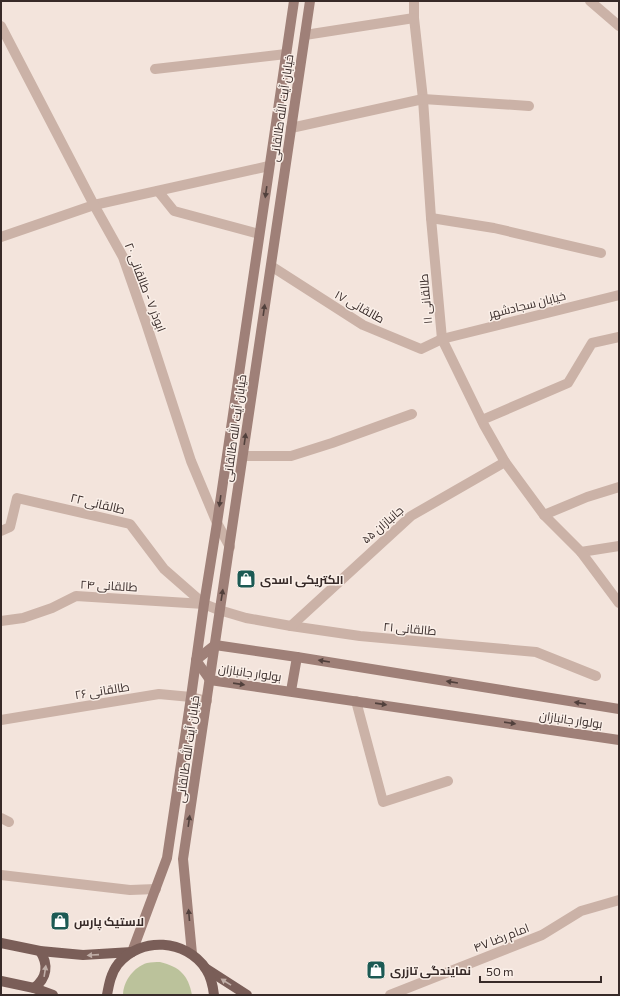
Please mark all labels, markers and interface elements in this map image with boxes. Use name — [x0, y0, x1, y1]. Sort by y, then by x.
street label: خیابان آیت الله طالقانی — [267, 53, 296, 163]
one-way arrow — [263, 186, 269, 198]
street label: ابوذر ۷ - طالقانی ۲۰ — [122, 241, 169, 334]
street label: طالقانی ۱۱ — [416, 273, 435, 325]
street label: طالقانی ۱۷ — [332, 287, 387, 326]
street label: خیابان سجادشهر — [486, 288, 567, 322]
one-way arrow — [261, 304, 267, 317]
street label: خیابان آیت الله طالقانی — [220, 373, 249, 483]
one-way arrow — [243, 433, 249, 445]
street label: طالقانی ۲۲ — [69, 490, 127, 517]
one-way arrow — [217, 494, 223, 507]
street label: جانبازان ۵۵ — [358, 502, 406, 547]
shop icon: الکتریکی اسدی — [235, 568, 257, 590]
place label: الکتریکی اسدی — [260, 572, 344, 588]
street label: طالقانی ۲۴ — [80, 577, 138, 594]
one-way arrow — [219, 589, 225, 601]
street label: طالقانی ۲۱ — [383, 619, 437, 638]
one-way arrow — [318, 658, 330, 664]
street label: بولوار جانبازان — [217, 661, 283, 684]
street label: طالقانی ۲۶ — [74, 679, 131, 702]
one-way arrow — [446, 679, 458, 685]
one-way arrow — [232, 681, 245, 687]
street label: خیابان آیت الله طالقانی — [173, 694, 202, 804]
one-way arrow — [574, 699, 587, 705]
one-way arrow — [375, 701, 387, 707]
street label: بولوار جانبازان — [538, 708, 604, 731]
one-way arrow — [504, 720, 516, 726]
one-way arrow — [186, 815, 192, 827]
one-way arrow — [185, 909, 192, 922]
shop icon: لاستیک پارس — [49, 910, 71, 932]
place label: لاستیک پارس — [74, 914, 144, 931]
street label: امام رضا ۴۷ — [471, 920, 532, 956]
one-way arrow — [87, 951, 99, 958]
scale bar — [480, 958, 601, 984]
shop icon: نمایندگی تازری — [365, 959, 387, 981]
place label: نمایندگی تازری — [390, 963, 471, 979]
text: 50 m — [486, 964, 514, 978]
one-way arrow — [42, 965, 48, 977]
one-way arrow — [221, 978, 232, 985]

